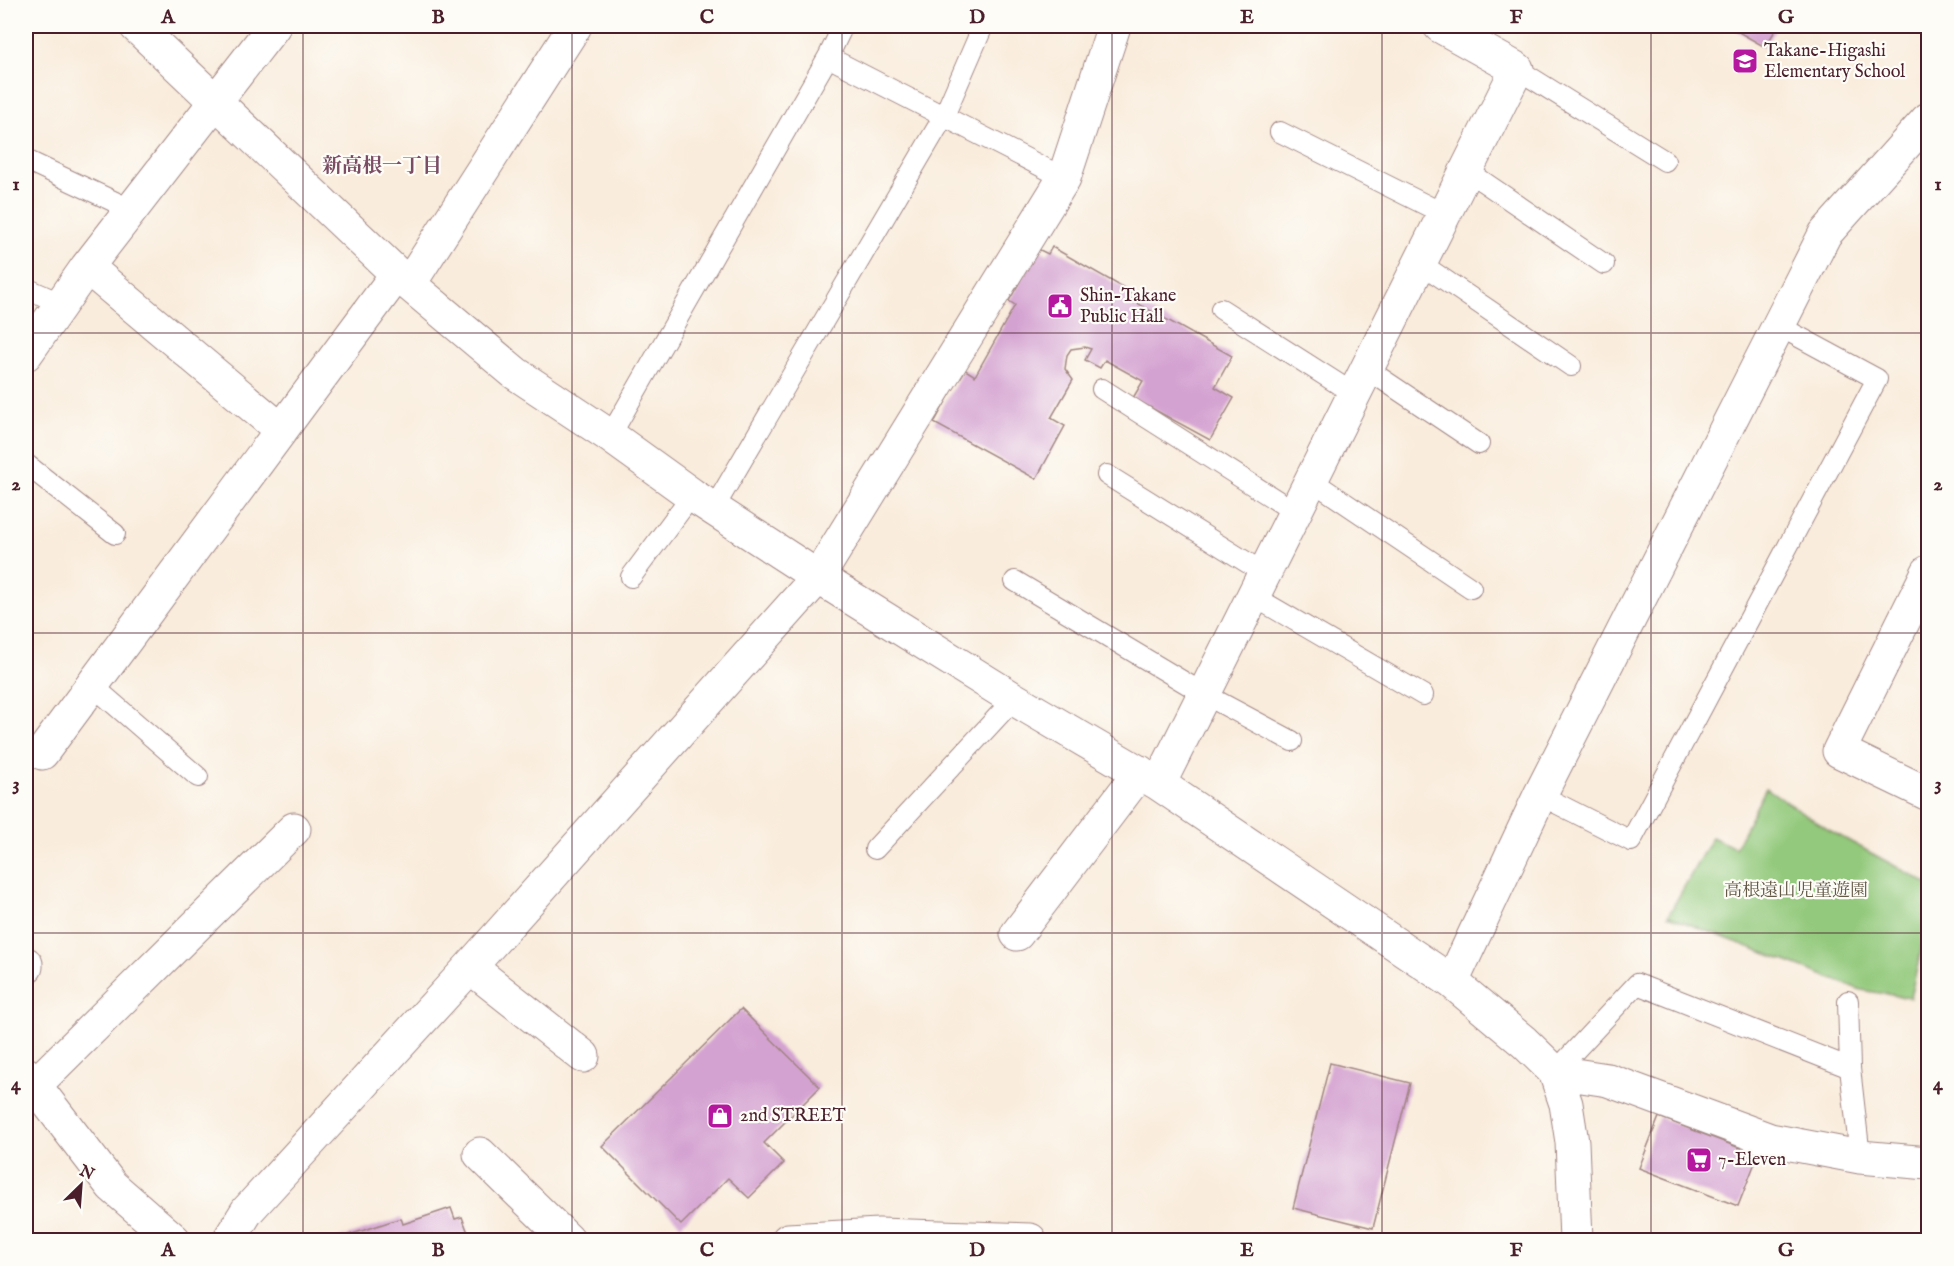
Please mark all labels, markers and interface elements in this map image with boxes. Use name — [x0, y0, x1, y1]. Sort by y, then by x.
text: A — [160, 5, 176, 30]
text: B — [431, 5, 445, 30]
text: C — [700, 5, 714, 30]
text: D — [969, 5, 985, 30]
text: E — [1240, 5, 1254, 30]
text: F — [1510, 5, 1523, 30]
text: G — [1778, 5, 1795, 30]
place label: Takane-Higashi Elementary School — [1764, 40, 1905, 84]
school or university icon: Takane-Higashi Elementary School — [1730, 46, 1760, 76]
district label: 新高根一丁目 — [322, 154, 442, 179]
text: 1 — [12, 172, 20, 197]
text: 1 — [1934, 172, 1942, 197]
place label: Shin-Takane Public Hall — [1080, 285, 1176, 329]
public building icon: Shin-Takane Public Hall — [1045, 291, 1075, 321]
text: 2 — [11, 472, 21, 497]
text: 2 — [1933, 472, 1943, 497]
text: 3 — [12, 772, 20, 797]
text: 3 — [1934, 772, 1942, 797]
park label: 高根遠山児童遊園 — [1724, 880, 1868, 903]
text: 4 — [11, 1072, 22, 1097]
text: 4 — [1933, 1072, 1944, 1097]
shop icon: 2nd STREET — [705, 1101, 735, 1131]
place label: 2nd STREET — [740, 1105, 846, 1128]
supermarket icon: 7-Eleven — [1684, 1145, 1714, 1175]
place label: 7-Eleven — [1718, 1149, 1787, 1172]
north arrow — [51, 1155, 111, 1215]
text: N — [75, 1161, 97, 1185]
text: A — [160, 1238, 176, 1263]
text: B — [431, 1238, 445, 1263]
text: C — [700, 1238, 714, 1263]
text: D — [969, 1238, 985, 1263]
text: E — [1240, 1238, 1254, 1263]
text: F — [1510, 1238, 1523, 1263]
text: G — [1778, 1238, 1795, 1263]

